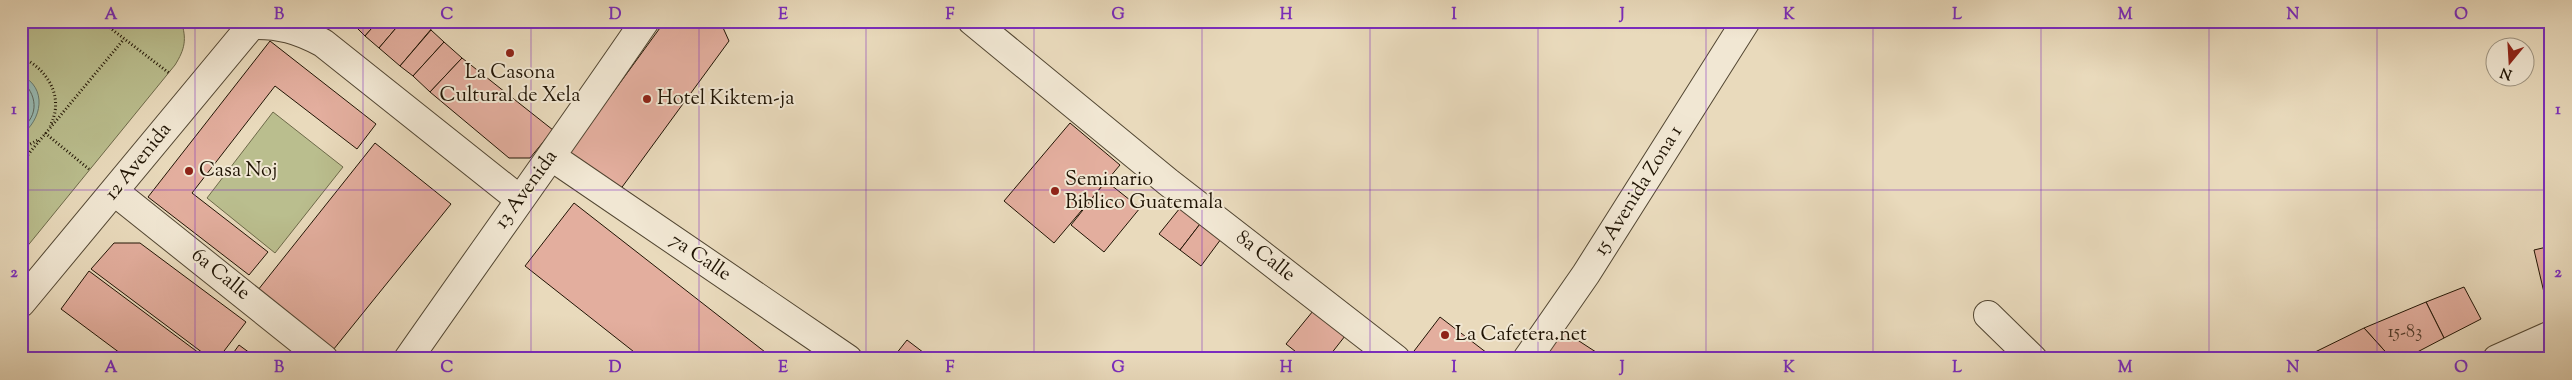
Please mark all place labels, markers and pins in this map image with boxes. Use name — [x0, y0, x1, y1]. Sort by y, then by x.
marker: La Casona Cultural de Xela — [504, 47, 516, 59]
place label: La Casona Cultural de Xela — [440, 59, 580, 111]
place label: Hotel Kiktem-ja — [657, 85, 794, 114]
marker: Hotel Kiktem-ja — [641, 93, 653, 105]
place label: Casa Noj — [199, 157, 277, 186]
marker: Casa Noj — [183, 165, 195, 177]
place label: Seminario Biblico Guatemala — [1065, 166, 1223, 218]
marker: Seminario Biblico Guatemala — [1049, 185, 1061, 197]
place label: La Cafetera.net — [1455, 321, 1587, 350]
marker: La Cafetera.net — [1439, 329, 1451, 341]

